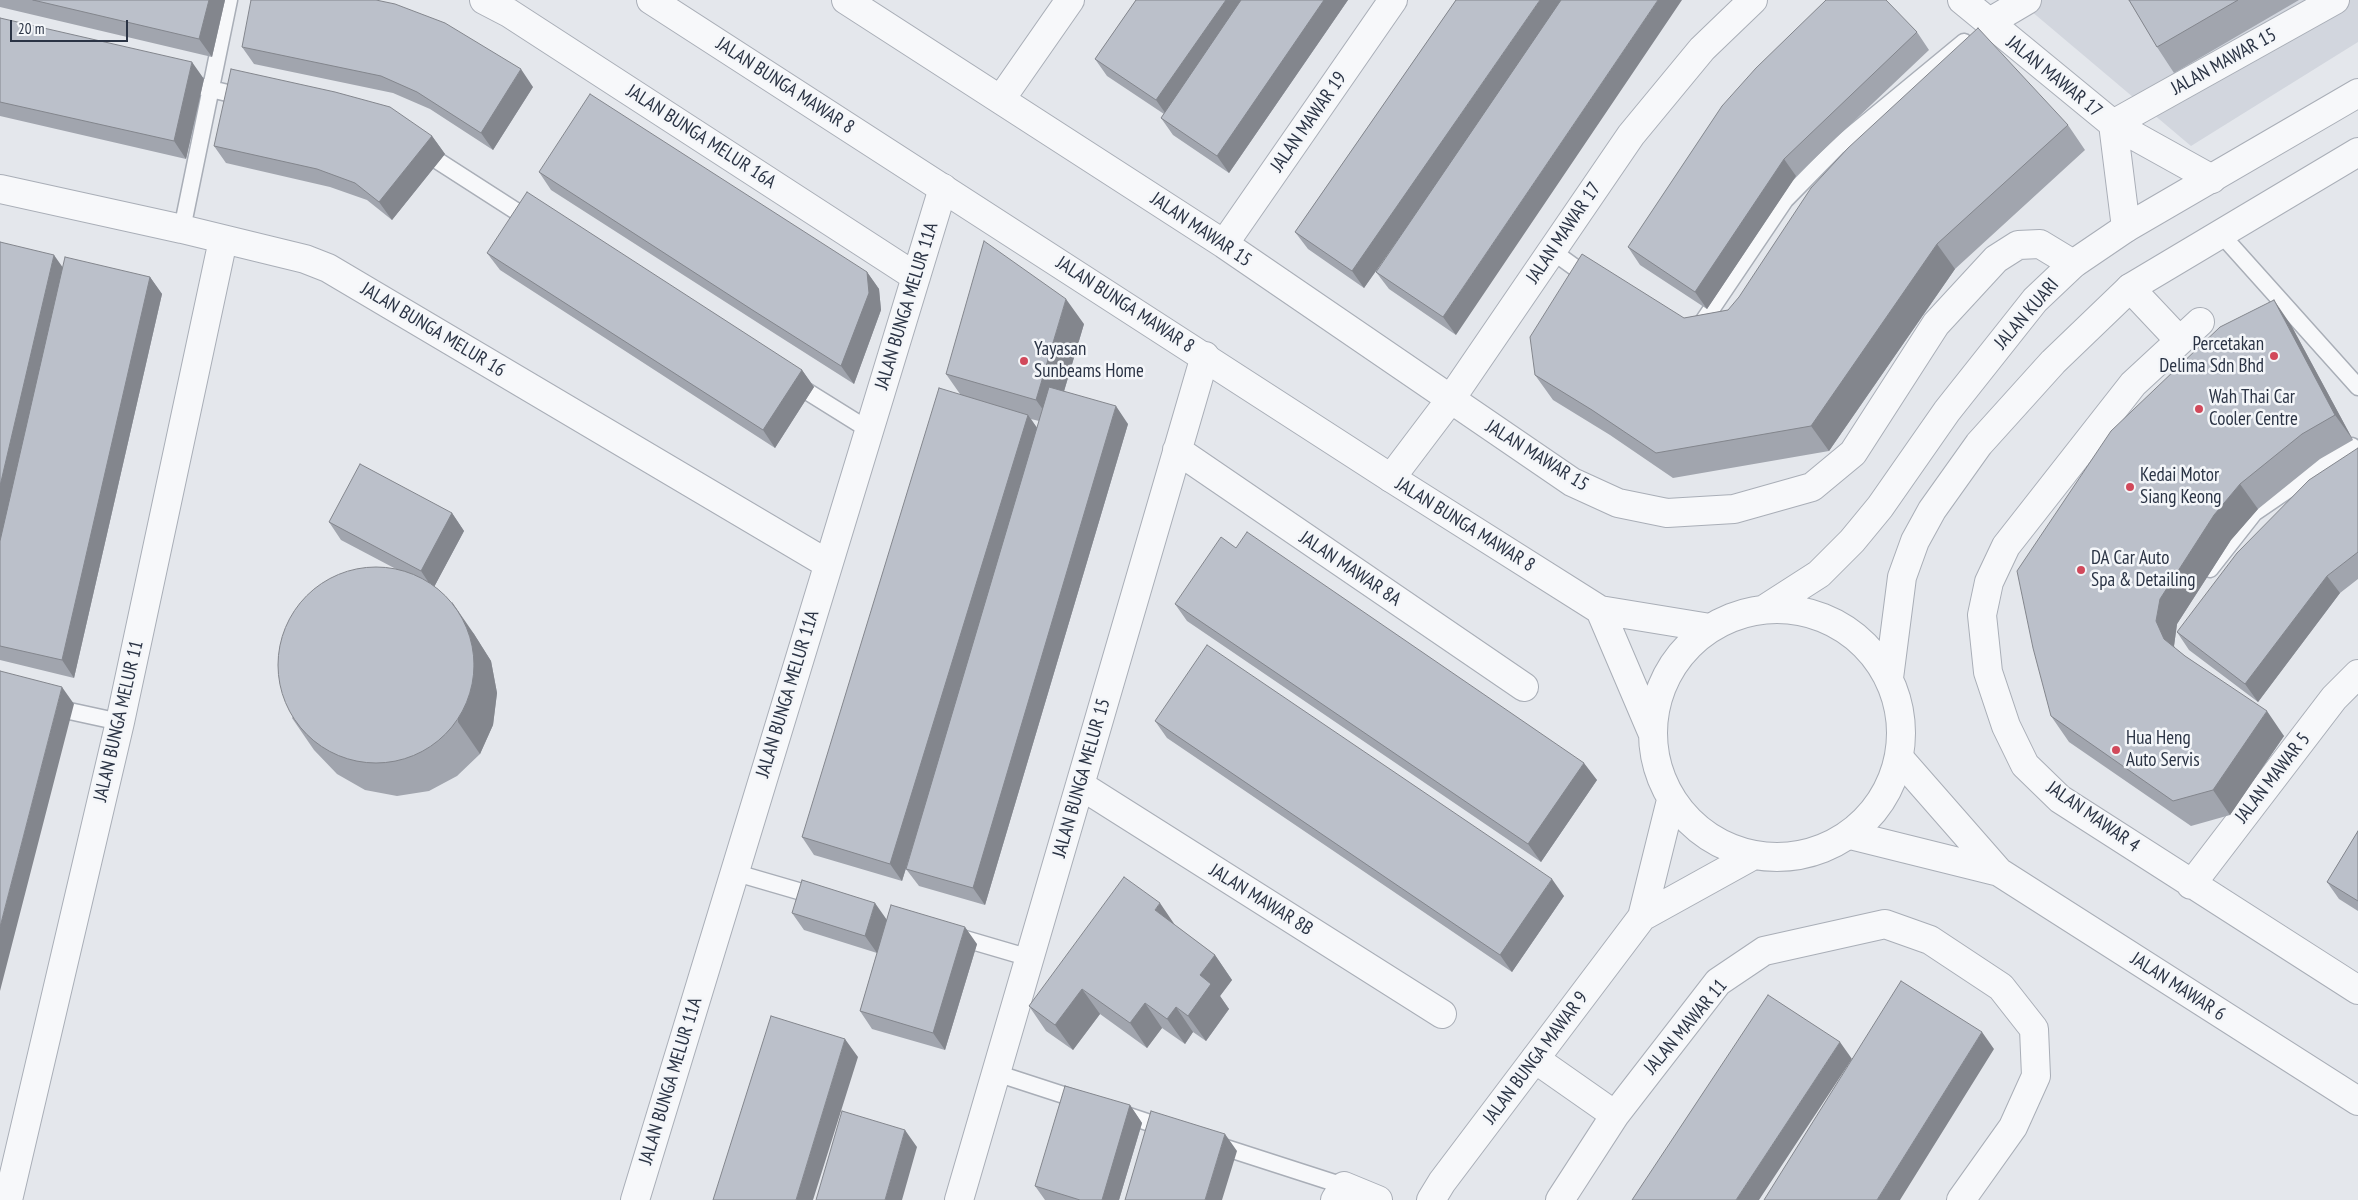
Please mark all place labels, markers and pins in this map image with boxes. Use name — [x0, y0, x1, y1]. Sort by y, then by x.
place label: Percetakan Delima Sdn Bhd — [2159, 334, 2264, 378]
place label: Yayasan Sunbeams Home — [1034, 339, 1144, 383]
marker: Percetakan Delima Sdn Bhd — [2268, 350, 2280, 362]
marker: Yayasan Sunbeams Home — [1018, 355, 1030, 367]
place label: Wah Thai Car Cooler Centre — [2209, 387, 2298, 431]
marker: Wah Thai Car Cooler Centre — [2193, 403, 2205, 415]
place label: Kedai Motor Siang Keong — [2140, 465, 2222, 509]
marker: Kedai Motor Siang Keong — [2124, 481, 2136, 493]
place label: DA Car Auto Spa & Detailing — [2091, 548, 2195, 592]
marker: DA Car Auto Spa & Detailing — [2075, 564, 2087, 576]
place label: Hua Heng Auto Servis — [2126, 728, 2200, 772]
marker: Hua Heng Auto Servis — [2110, 744, 2122, 756]

